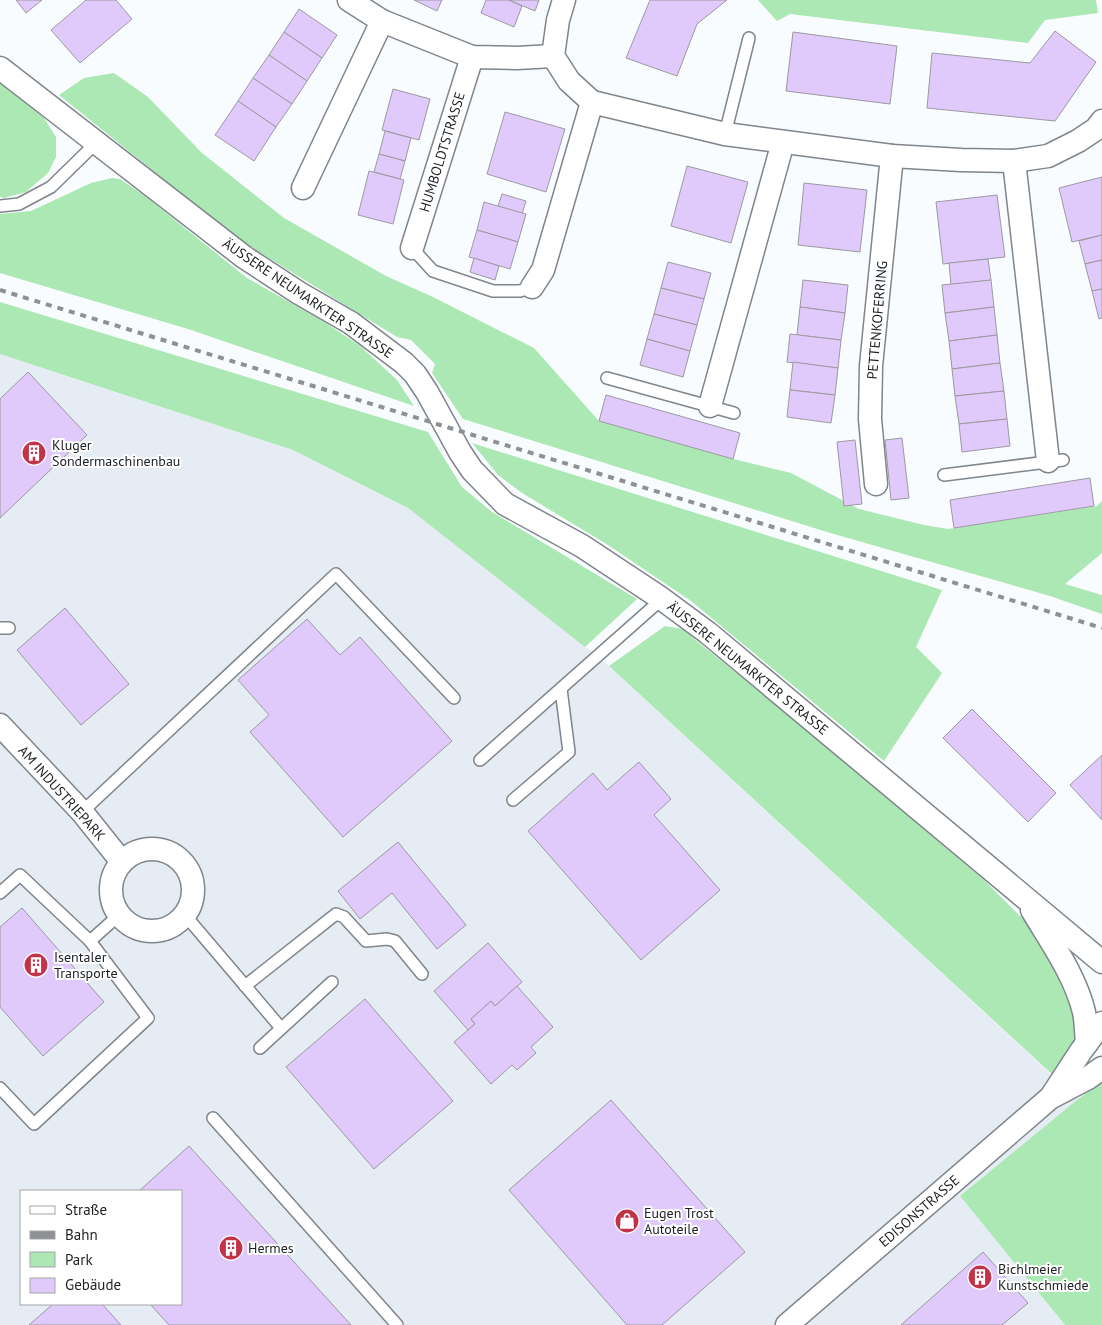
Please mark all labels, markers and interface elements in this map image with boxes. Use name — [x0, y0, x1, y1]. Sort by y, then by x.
street label: HUMBOLDTSTRASSE — [415, 90, 469, 214]
street label: ÄUSSERE NEUMARKTER STRASSE — [219, 234, 397, 362]
street label: PETTENKOFERRING — [863, 260, 891, 380]
place label: Kluger Sondermaschinenbau — [52, 436, 180, 470]
building icon: Kluger Sondermaschinenbau — [21, 440, 47, 466]
street label: ÄUSSERE NEUMARKTER STRASSE — [664, 597, 832, 739]
street label: AM INDUSTRIEPARK — [15, 742, 110, 845]
place label: Isentaler Transporte — [54, 948, 118, 982]
building icon: Isentaler Transporte — [23, 952, 49, 978]
street label: EDISONSTRASSE — [875, 1171, 963, 1251]
legend — [20, 1190, 182, 1305]
text: Straße — [65, 1200, 107, 1219]
place label: Eugen Trost Autoteile — [644, 1204, 714, 1238]
shop icon: Eugen Trost Autoteile — [614, 1208, 640, 1234]
text: Bahn — [65, 1225, 98, 1244]
building icon: Hermes — [218, 1235, 244, 1261]
place label: Hermes — [248, 1239, 294, 1257]
text: Park — [65, 1250, 93, 1269]
place label: Bichlmeier Kunstschmiede — [998, 1260, 1089, 1294]
building icon: Bichlmeier Kunstschmiede — [967, 1264, 993, 1290]
text: Gebäude — [65, 1275, 121, 1294]

